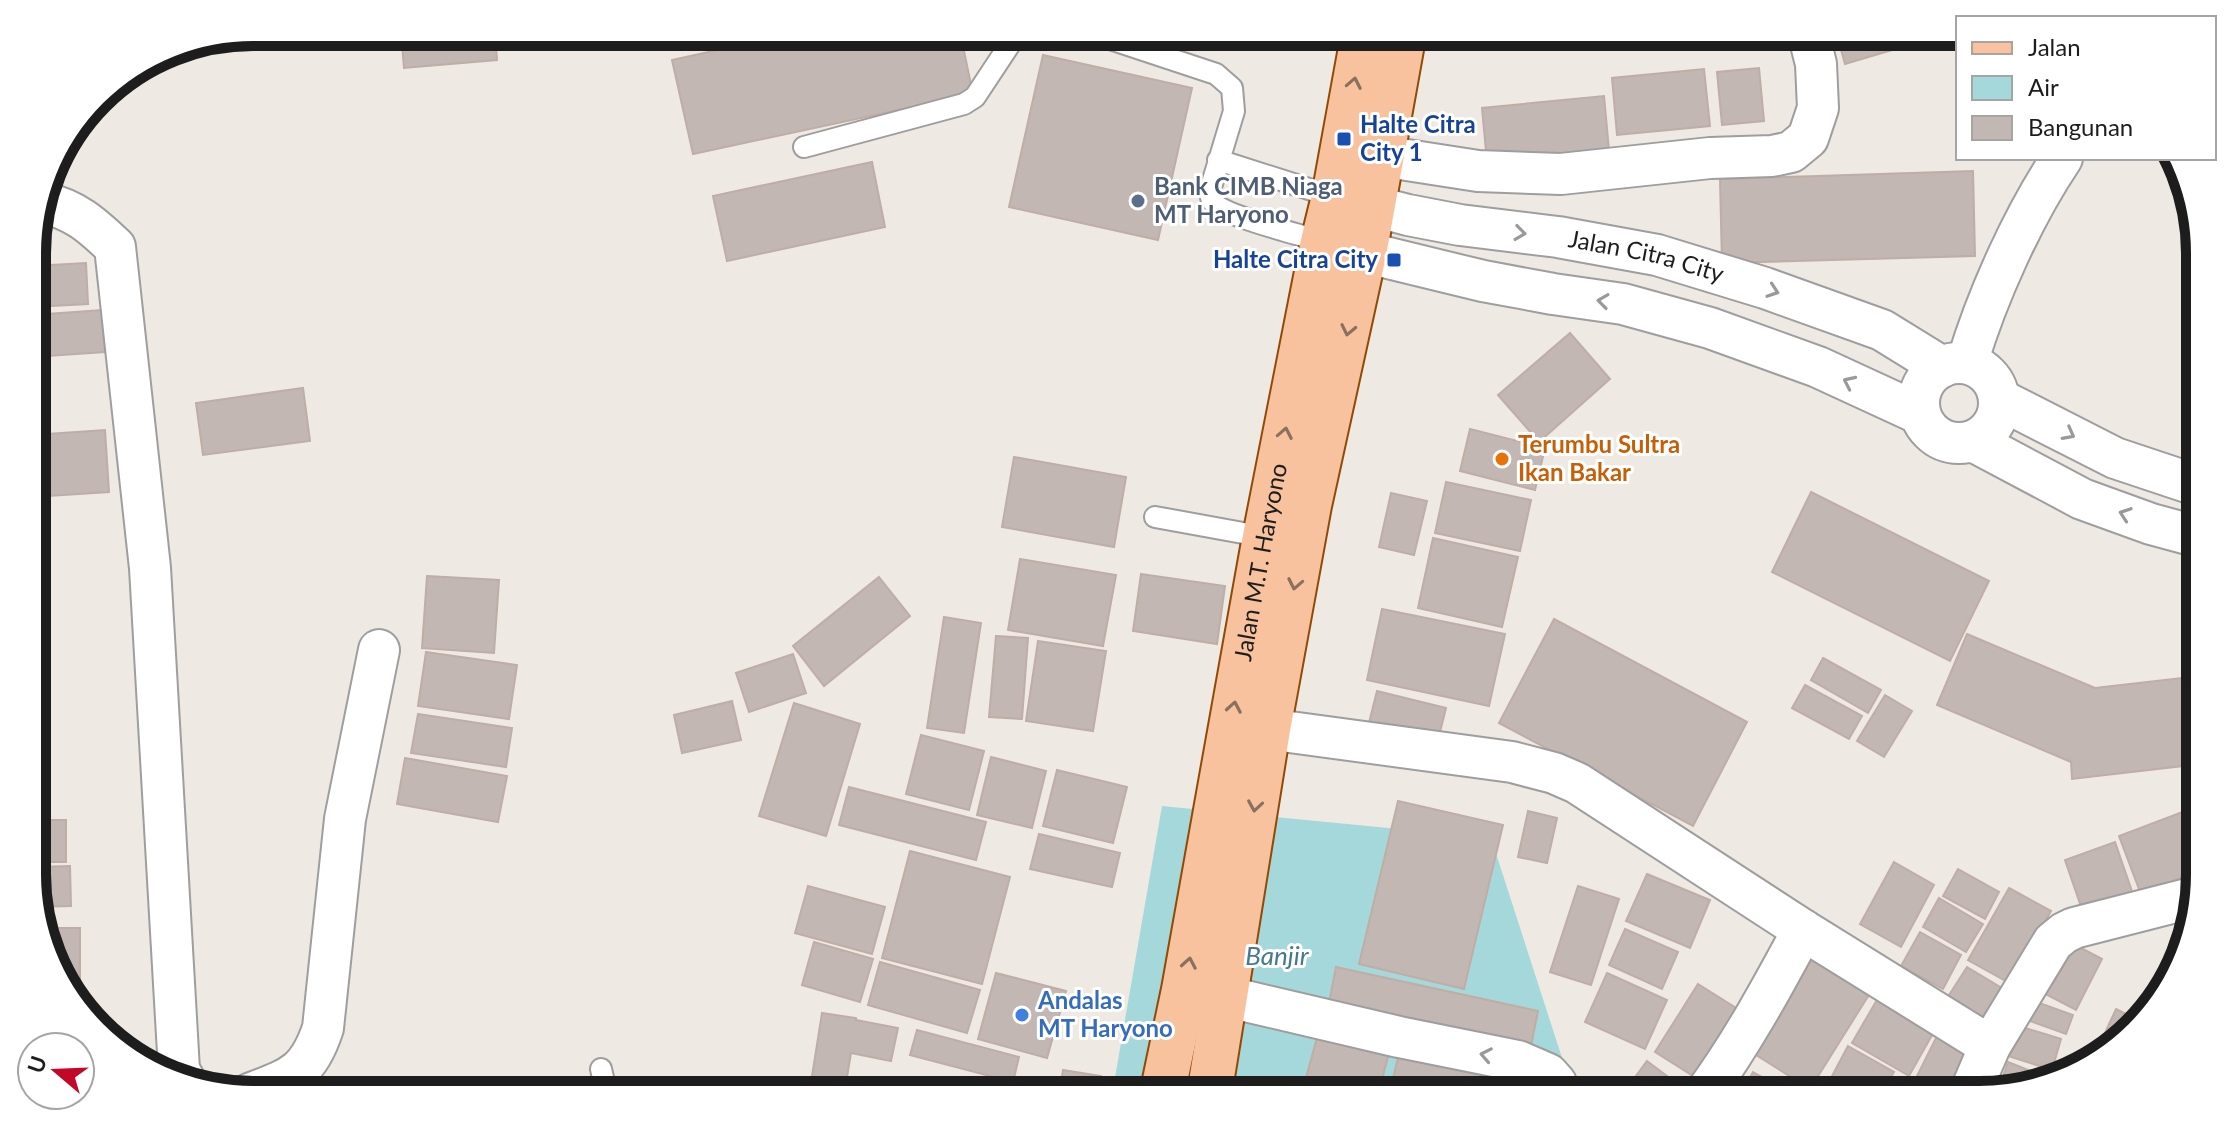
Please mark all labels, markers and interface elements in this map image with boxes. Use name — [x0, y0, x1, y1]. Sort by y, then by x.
legend — [1956, 16, 2216, 160]
text: Jalan — [2028, 32, 2081, 61]
text: Air — [2028, 72, 2059, 101]
one-way arrow — [1345, 76, 1362, 90]
place label: Halte Citra City 1 — [1360, 109, 1476, 166]
text: Bangunan — [2028, 112, 2133, 141]
marker: Halte Citra City 1 — [1335, 130, 1353, 148]
place label: Bank CIMB Niaga MT Haryono — [1154, 171, 1343, 228]
marker: Bank CIMB Niaga MT Haryono — [1129, 192, 1147, 210]
street label: Jalan Citra City — [1566, 223, 1728, 288]
one-way arrow — [1513, 224, 1527, 241]
place label: Halte Citra City — [1213, 244, 1378, 273]
marker: Halte Citra City — [1385, 251, 1403, 269]
one-way arrow — [1765, 282, 1779, 298]
one-way arrow — [1596, 293, 1610, 310]
one-way arrow — [1340, 322, 1357, 336]
one-way arrow — [1843, 375, 1857, 391]
one-way arrow — [2060, 424, 2075, 439]
one-way arrow — [1276, 427, 1293, 441]
place label: Terumbu Sultra Ikan Bakar — [1518, 429, 1680, 486]
marker: Terumbu Sultra Ikan Bakar — [1493, 450, 1511, 468]
street label: Jalan M.T. Haryono — [1227, 460, 1292, 663]
one-way arrow — [2118, 508, 2132, 524]
one-way arrow — [1287, 577, 1304, 591]
one-way arrow — [1225, 701, 1242, 714]
one-way arrow — [1247, 799, 1264, 813]
water label: Banjir — [1245, 939, 1310, 971]
one-way arrow — [1179, 957, 1196, 970]
place label: Andalas MT Haryono — [1037, 985, 1173, 1042]
marker: Andalas MT Haryono — [1013, 1006, 1031, 1024]
north arrow — [16, 1031, 96, 1111]
one-way arrow — [1480, 1047, 1493, 1064]
text: U — [21, 1052, 52, 1076]

